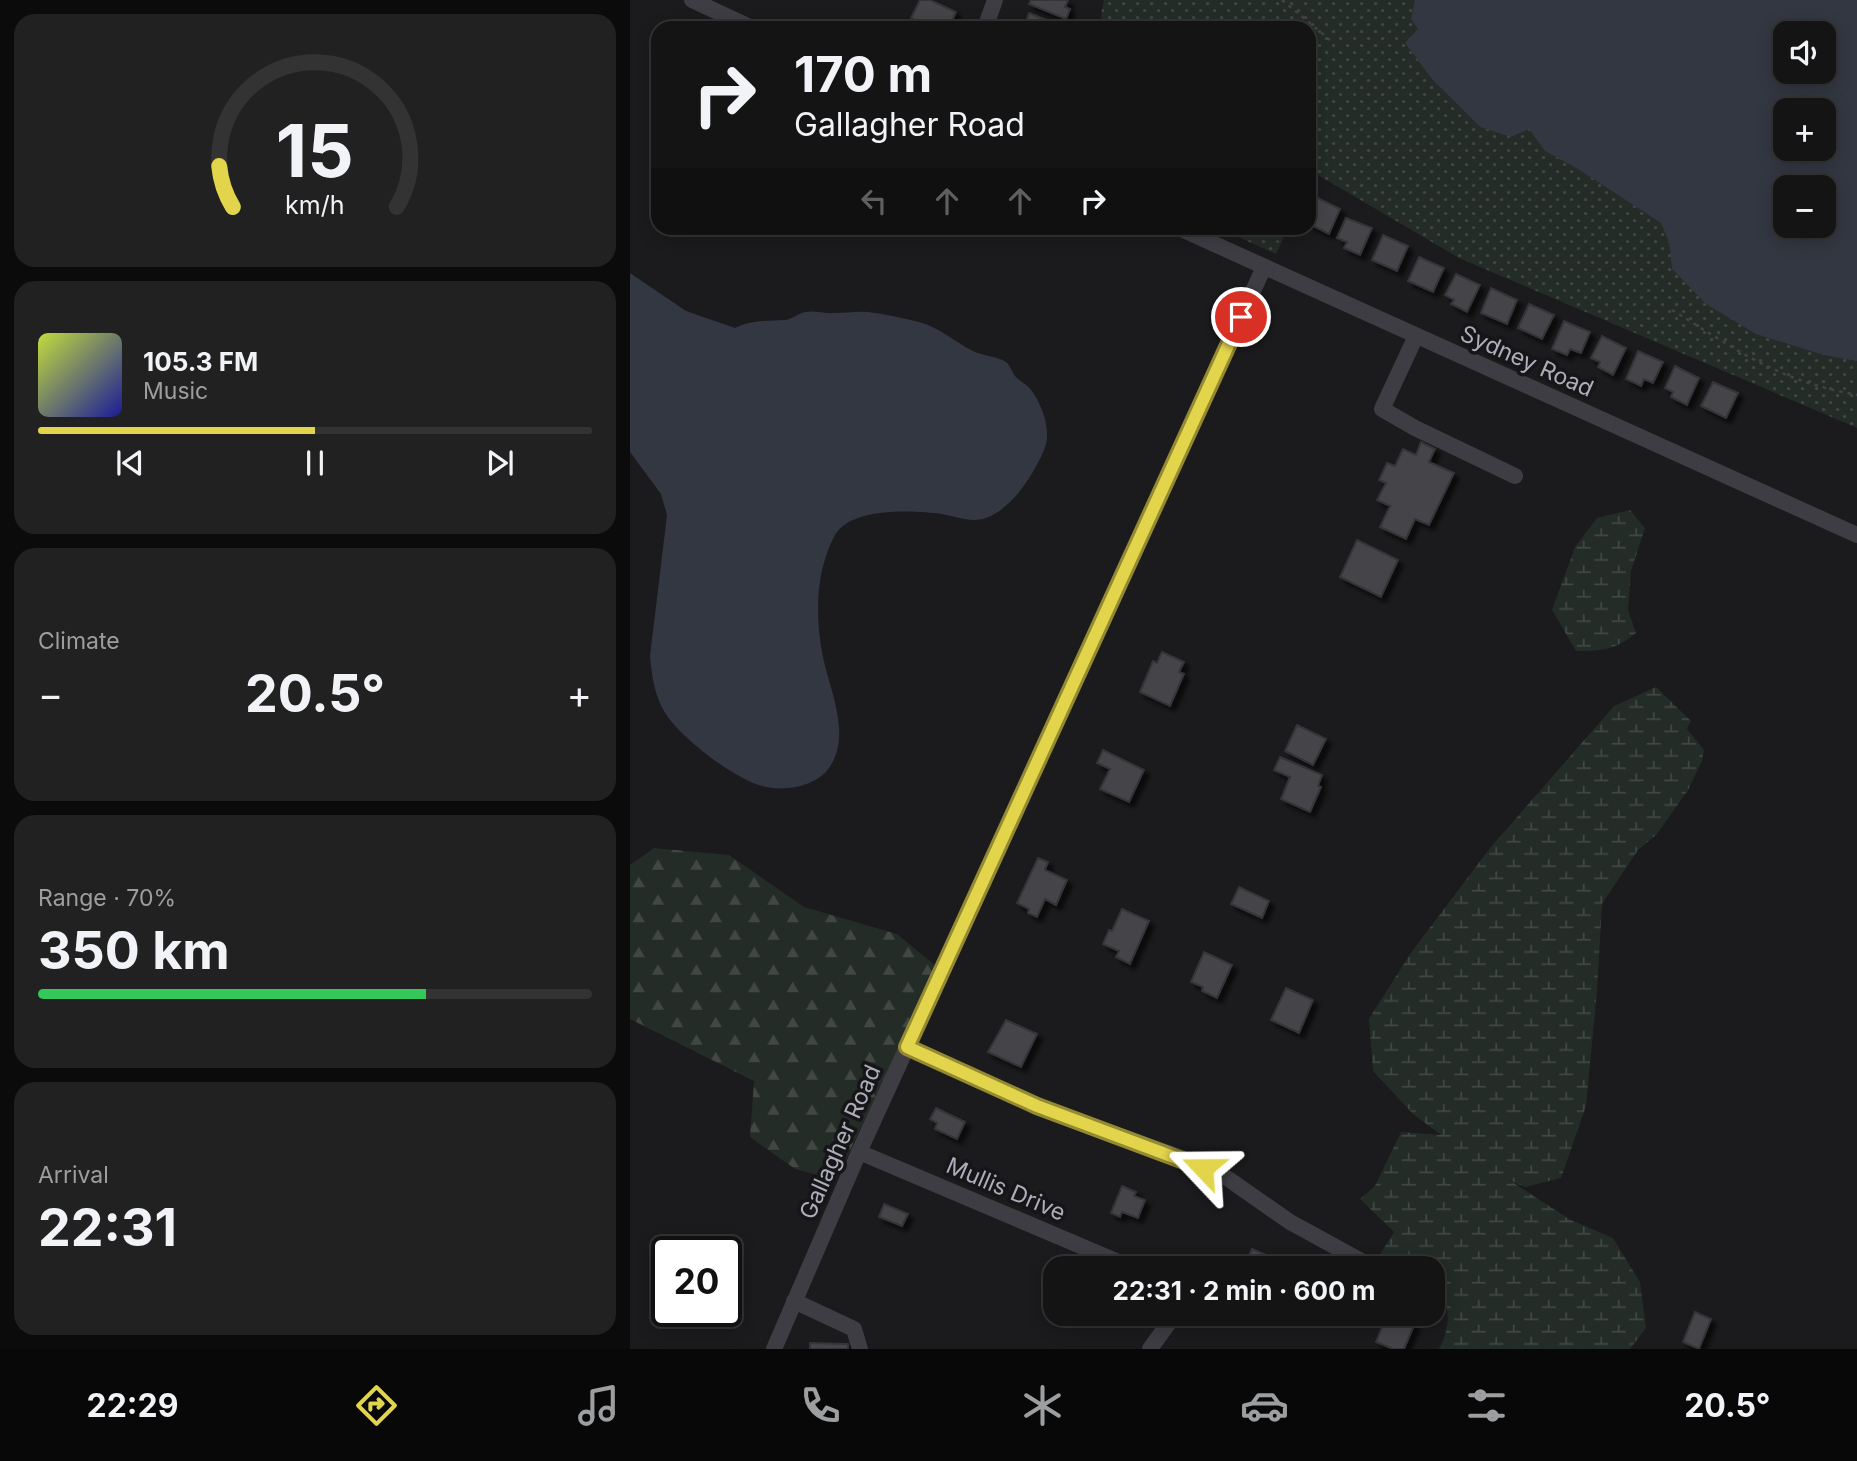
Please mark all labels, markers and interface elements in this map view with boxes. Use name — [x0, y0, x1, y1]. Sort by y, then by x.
map controls — [1773, 21, 1836, 238]
button: sound — [1773, 21, 1836, 84]
text: 170 m — [794, 45, 932, 104]
icon: right — [679, 49, 770, 140]
button: + — [1773, 98, 1836, 161]
text: Gallagher Road — [794, 105, 1025, 144]
text: 15 — [276, 106, 354, 195]
button: − — [1773, 175, 1836, 238]
icon: left — [855, 182, 893, 220]
icon: ahead — [928, 182, 966, 220]
icon: ahead — [1001, 182, 1039, 220]
icon: right — [1074, 182, 1112, 220]
text: km/h — [285, 189, 345, 219]
pin — [1211, 287, 1271, 347]
icon: arrive — [1222, 298, 1260, 336]
street label: Sydney Road — [1456, 319, 1598, 403]
text: 105.3 FM — [143, 346, 258, 377]
text: Music — [143, 377, 208, 405]
icon: previous — [111, 444, 149, 482]
icon: pause — [296, 444, 334, 482]
icon: next — [481, 444, 519, 482]
text: Climate — [38, 627, 120, 655]
text: 20.5° — [245, 662, 385, 725]
text: − — [38, 671, 63, 717]
text: + — [567, 671, 592, 717]
text: Range · 70% — [38, 884, 176, 912]
text: 350 km — [38, 919, 230, 982]
street label: Gallagher Road — [793, 1061, 887, 1223]
position arrow — [1166, 1131, 1240, 1205]
street label: Mullis Drive — [942, 1151, 1070, 1227]
text: Arrival — [38, 1161, 109, 1189]
text: 22:31 — [38, 1196, 177, 1259]
speed limit sign: 20 — [651, 1236, 742, 1327]
text: 22:31 · 2 min · 600 m — [1113, 1275, 1375, 1306]
icon: directions — [352, 1381, 401, 1430]
icon: music — [574, 1381, 623, 1430]
icon: phone — [796, 1381, 845, 1430]
icon: climate — [1018, 1381, 1067, 1430]
icon: car — [1240, 1381, 1289, 1430]
icon: filters — [1462, 1381, 1511, 1430]
text: 22:29 — [87, 1386, 178, 1425]
text: 20.5° — [1684, 1386, 1770, 1425]

